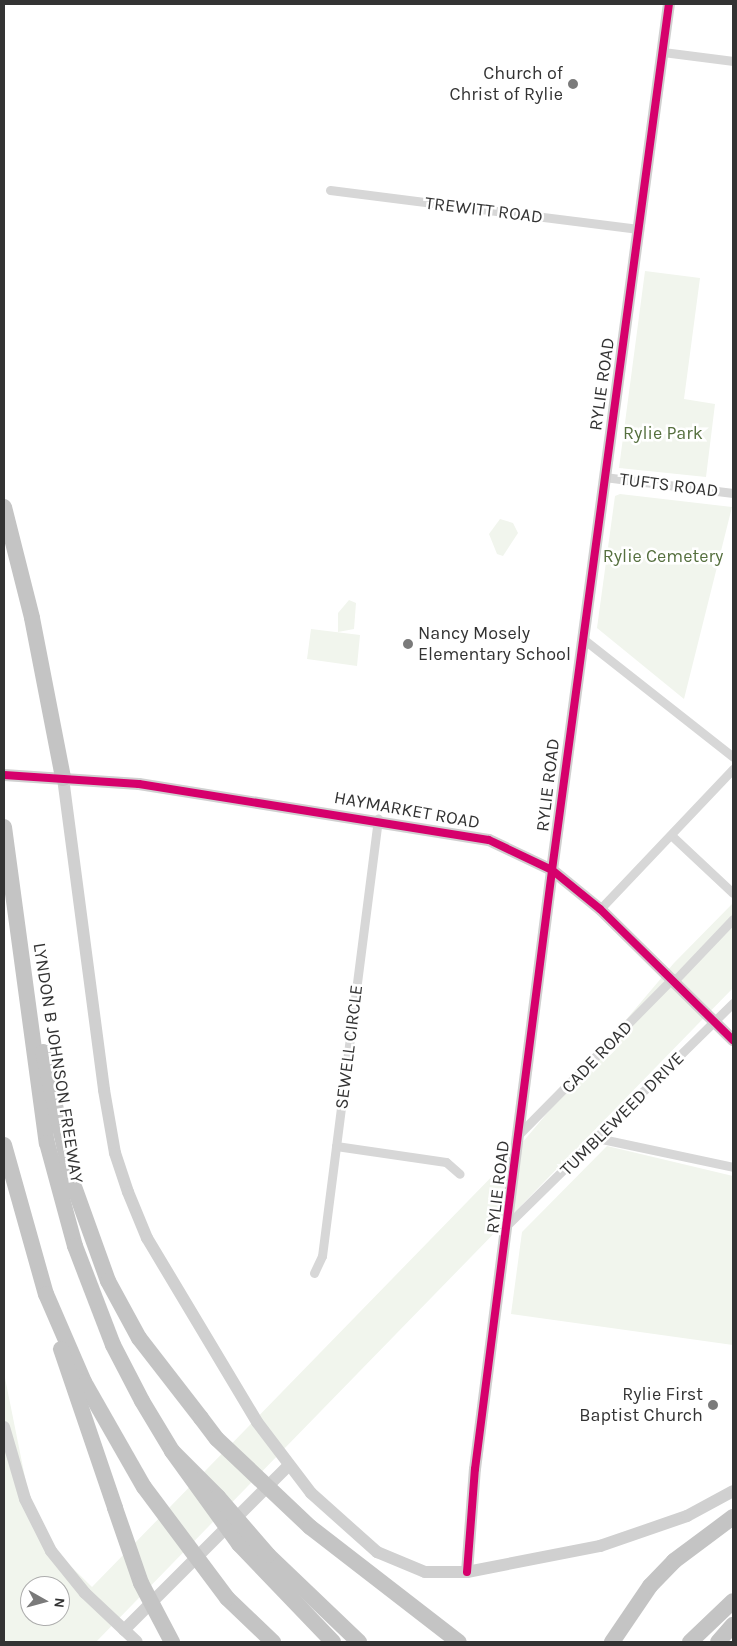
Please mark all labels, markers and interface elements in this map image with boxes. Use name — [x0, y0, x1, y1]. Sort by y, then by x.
place label: Church of Christ of Rylie — [449, 63, 563, 106]
marker: Church of Christ of Rylie — [567, 78, 579, 90]
street label: TREWITT ROAD — [424, 192, 544, 228]
street label: RYLIE ROAD — [585, 336, 619, 432]
park label: Rylie Park — [623, 422, 703, 444]
street label: TUFTS ROAD — [618, 468, 720, 502]
park label: Rylie Cemetery — [603, 545, 723, 567]
place label: Nancy Mosely Elementary School — [418, 623, 571, 666]
marker: Nancy Mosely Elementary School — [402, 638, 414, 650]
street label: RYLIE ROAD — [532, 737, 564, 833]
street label: HAYMARKET ROAD — [332, 787, 482, 833]
street label: LYNDON B JOHNSON FREEWAY — [28, 941, 88, 1185]
street label: SEWELL CIRCLE — [331, 984, 367, 1110]
street label: CADE ROAD — [557, 1016, 637, 1098]
street label: TUMBLEWEED DRIVE — [556, 1048, 688, 1180]
street label: RYLIE ROAD — [482, 1139, 514, 1235]
place label: Rylie First Baptist Church — [579, 1384, 703, 1426]
marker: Rylie First Baptist Church — [707, 1399, 719, 1411]
north arrow — [20, 1576, 70, 1626]
text: N — [50, 1597, 68, 1609]

